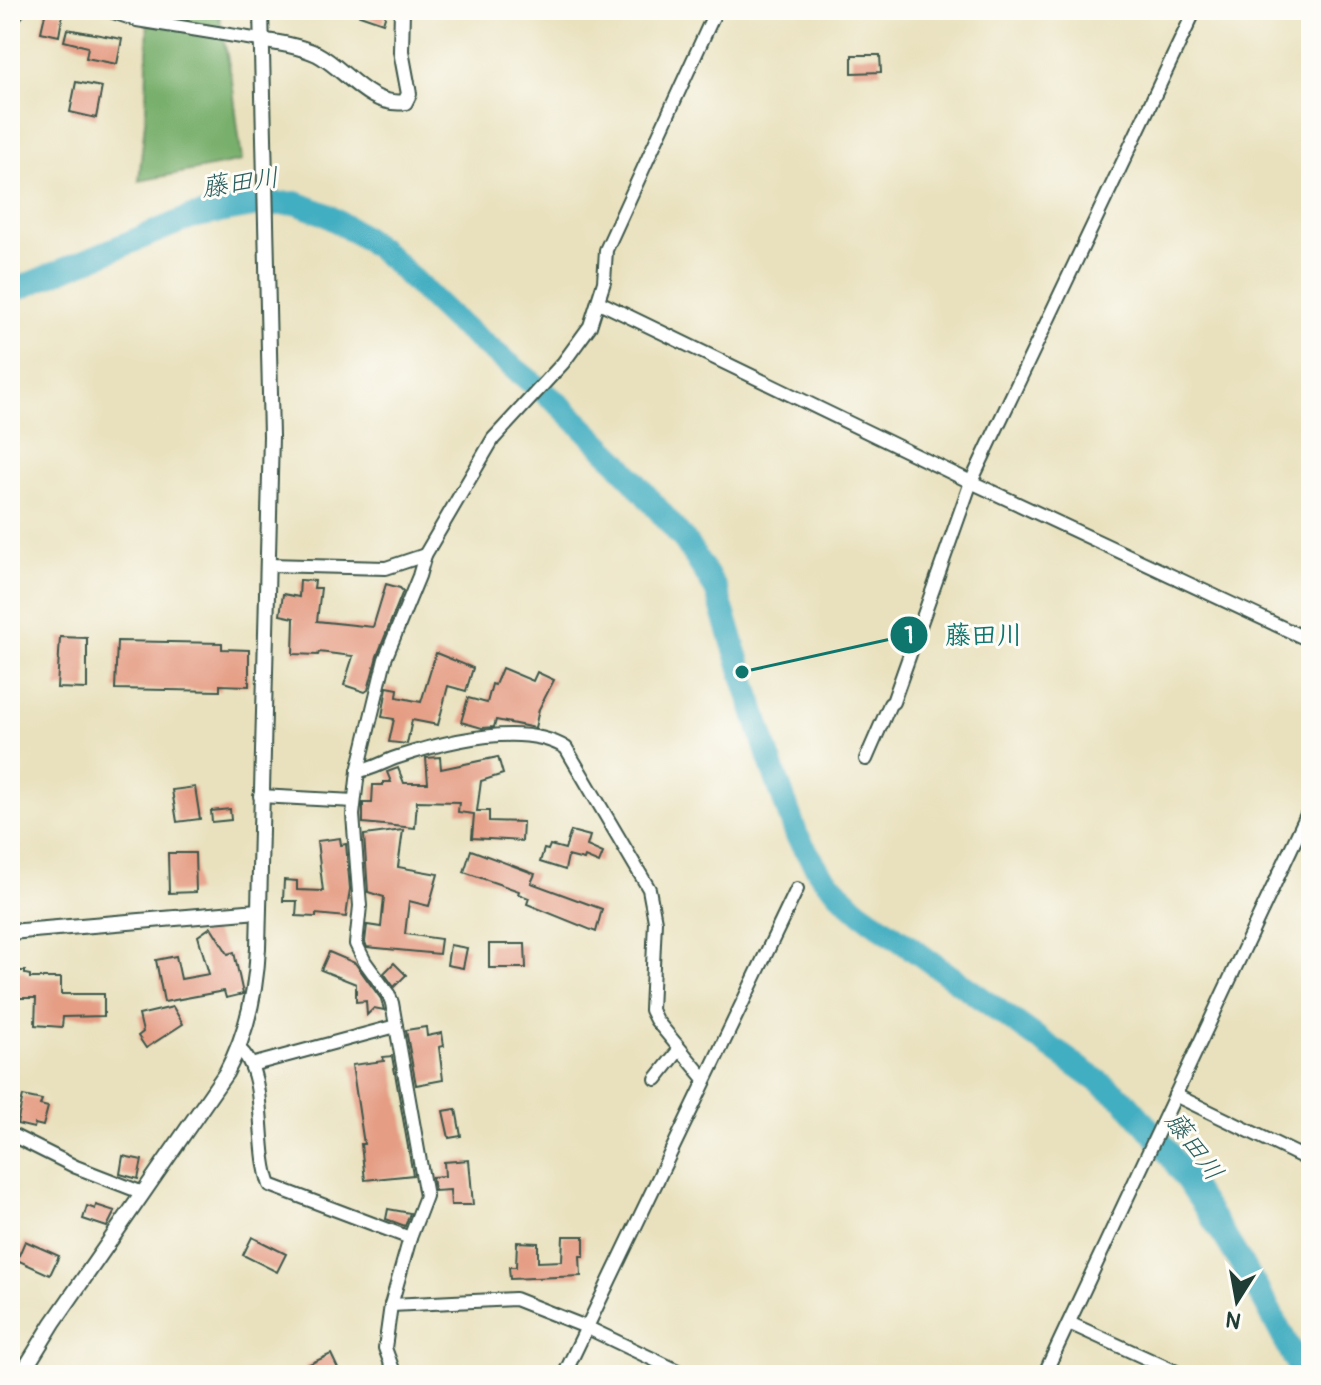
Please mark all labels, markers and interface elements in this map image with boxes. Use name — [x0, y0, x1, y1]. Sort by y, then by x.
water label: 藤田川 — [199, 162, 281, 204]
callout: 藤田川 — [889, 610, 1039, 660]
text: 藤田川 — [945, 620, 1023, 652]
text: 1 — [904, 621, 914, 650]
water label: 藤田川 — [1158, 1106, 1230, 1188]
north arrow — [1197, 1261, 1277, 1341]
text: N — [1223, 1304, 1243, 1335]

